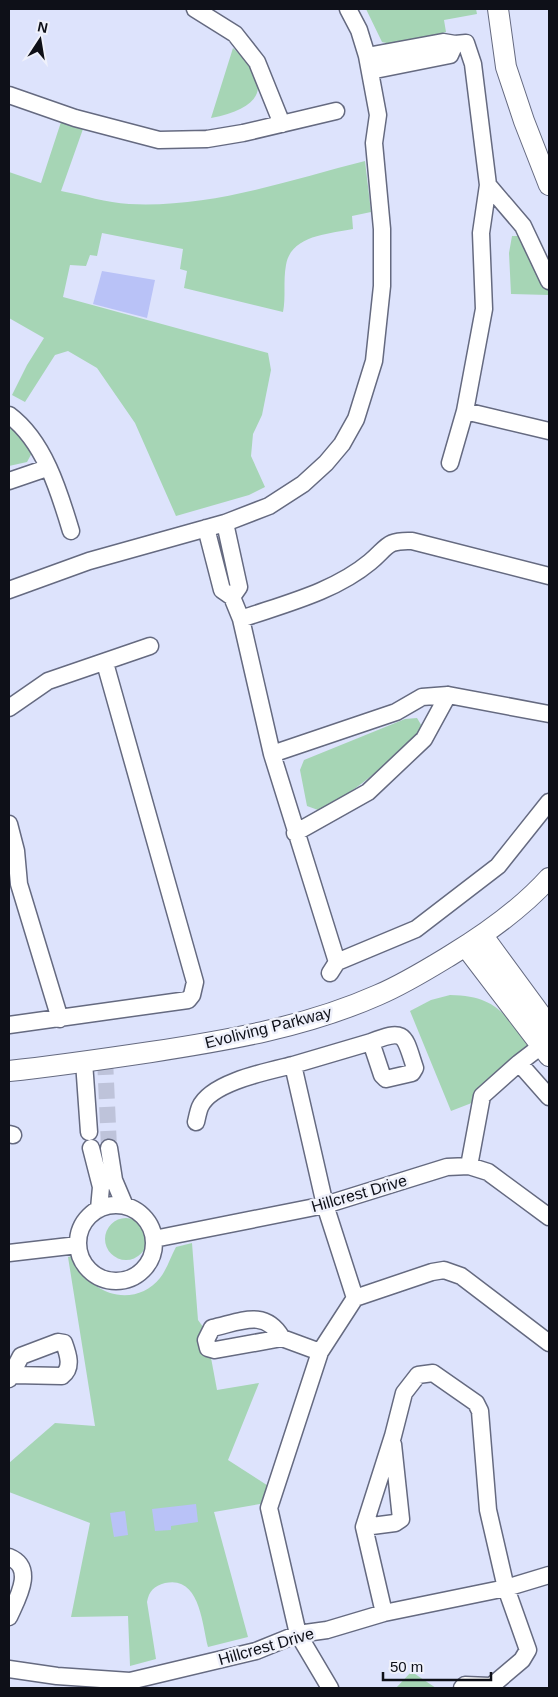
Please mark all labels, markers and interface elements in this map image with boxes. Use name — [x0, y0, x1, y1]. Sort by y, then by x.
north arrow — [15, 15, 65, 65]
text: N — [36, 18, 49, 36]
street label: Evoliving Parkway — [203, 1004, 333, 1051]
street label: Hillcrest Drive — [309, 1172, 409, 1215]
street label: Hillcrest Drive — [216, 1625, 316, 1668]
scale bar — [383, 1650, 490, 1682]
text: 50 m — [390, 1658, 423, 1675]

